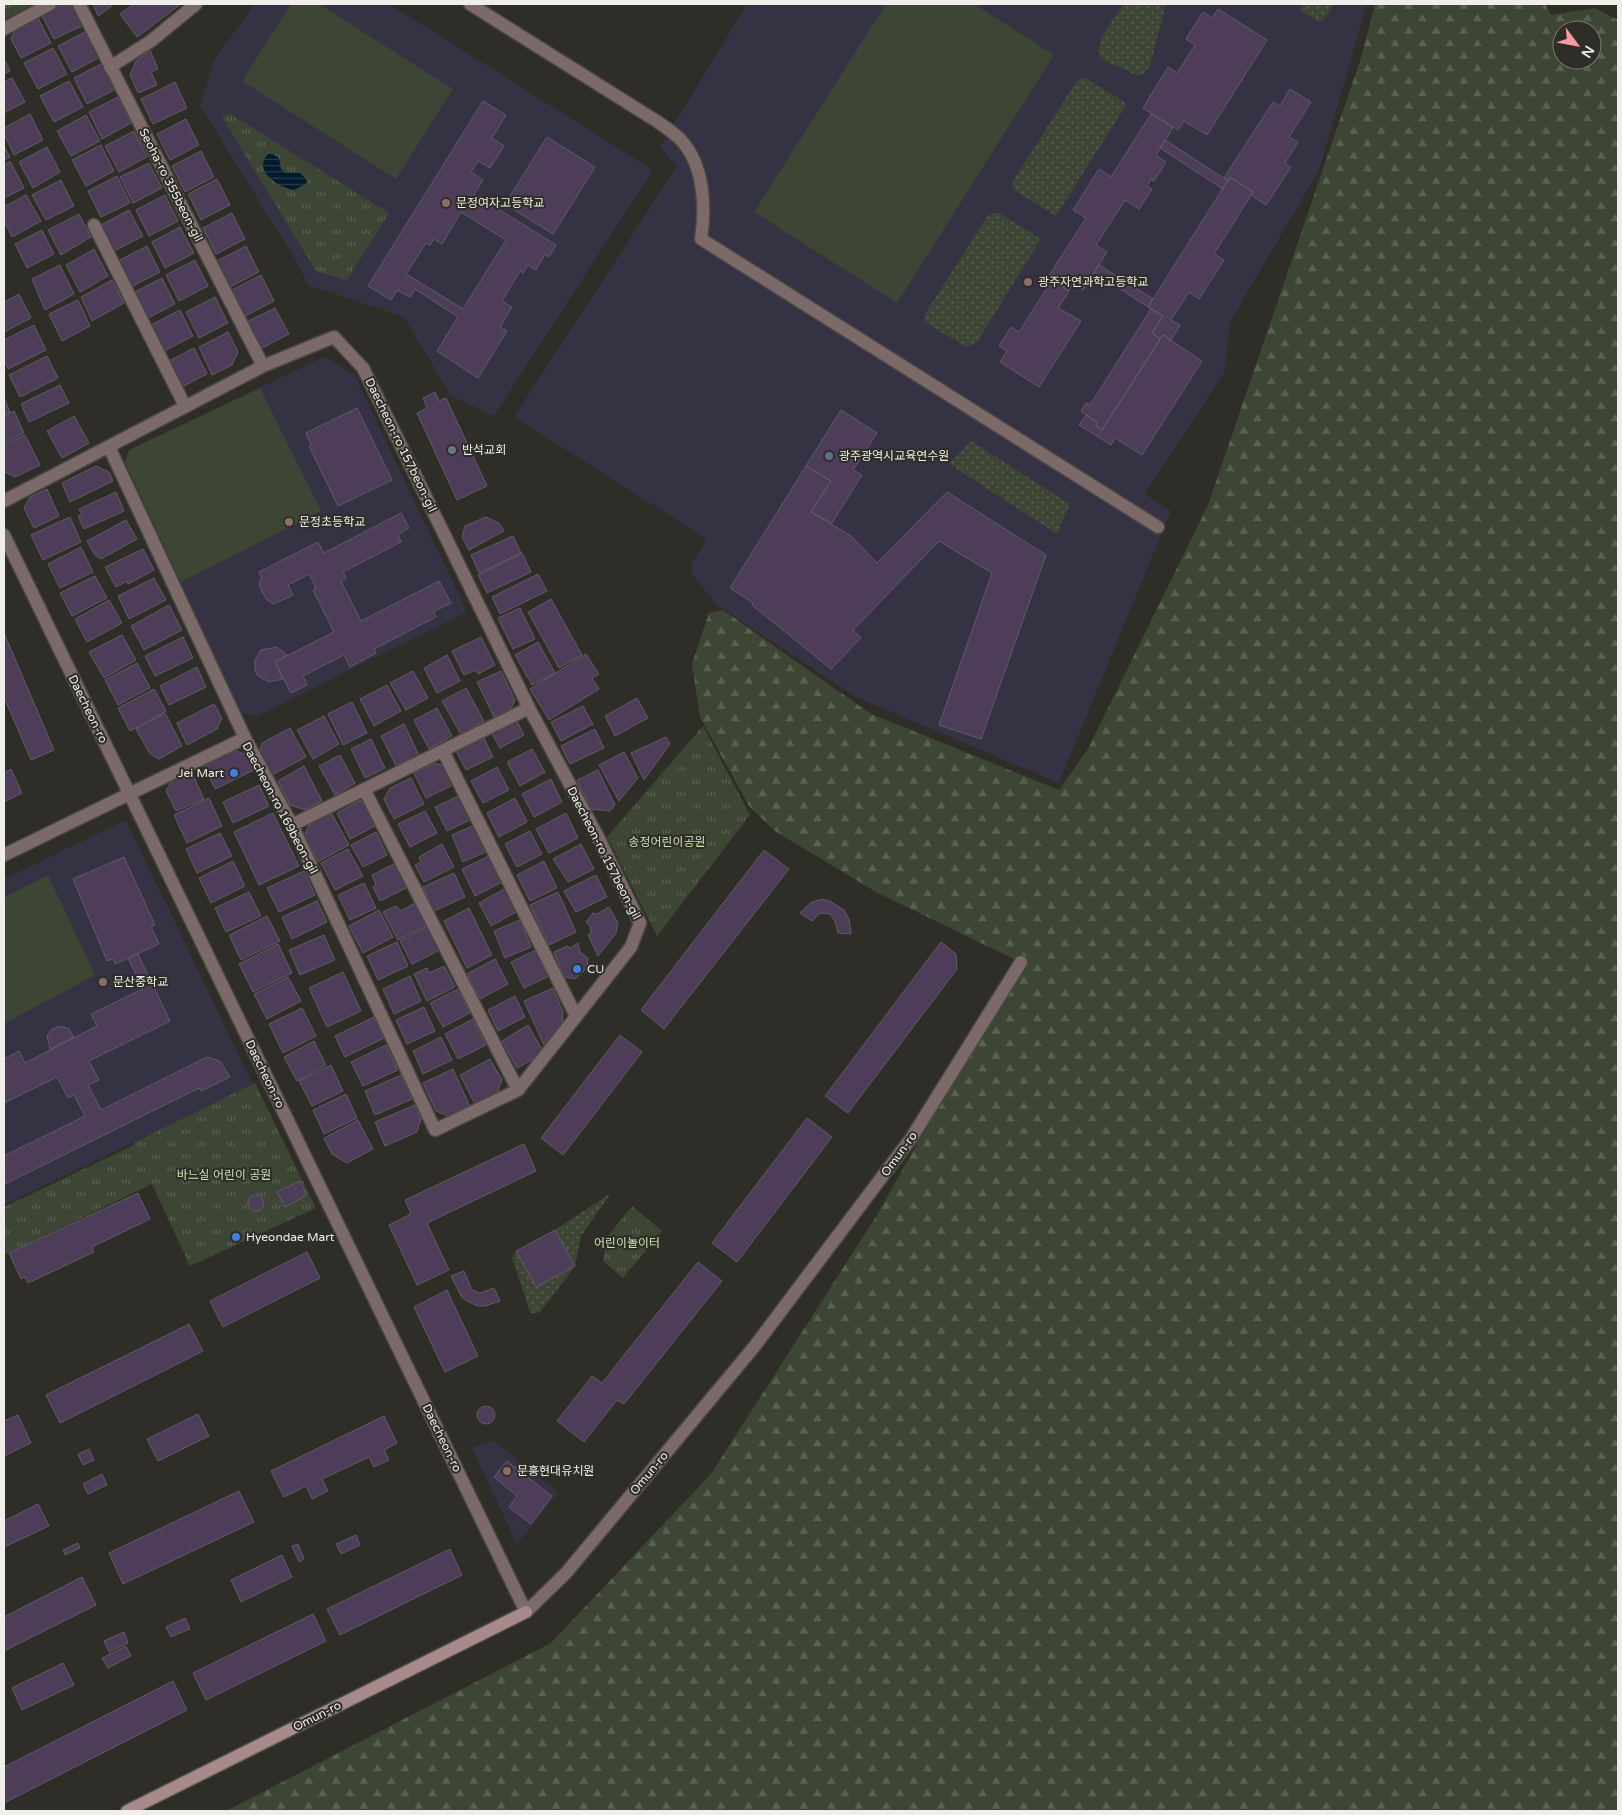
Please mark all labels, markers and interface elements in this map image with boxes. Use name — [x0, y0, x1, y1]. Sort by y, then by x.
north arrow — [1552, 20, 1602, 70]
text: N — [1577, 42, 1598, 61]
street label: Seoha-ro 355beon-gil — [136, 126, 206, 244]
place label: 문정여자고등학교 — [456, 196, 544, 210]
marker: 문정여자고등학교 — [440, 197, 452, 209]
place label: 광주자연과학고등학교 — [1038, 275, 1148, 289]
marker: 광주자연과학고등학교 — [1022, 276, 1034, 288]
street label: Daecheon-ro 157beon-gil — [362, 376, 440, 514]
place label: 반석교회 — [462, 443, 506, 457]
marker: 반석교회 — [446, 444, 458, 456]
place label: 광주광역시교육연수원 — [839, 449, 949, 463]
marker: 광주광역시교육연수원 — [823, 450, 835, 462]
place label: 문정초등학교 — [299, 515, 365, 529]
marker: 문정초등학교 — [283, 516, 295, 528]
street label: Daecheon-ro — [65, 673, 111, 745]
street label: Daecheon-ro 169beon-gil — [239, 740, 321, 876]
place label: Jei Mart — [178, 766, 224, 780]
marker: Jei Mart — [228, 767, 240, 779]
street label: Daecheon-ro 157beon-gil — [564, 784, 644, 922]
park label: 송정어린이공원 — [628, 835, 706, 849]
place label: CU — [587, 962, 604, 976]
marker: CU — [571, 963, 583, 975]
place label: 문산중학교 — [113, 975, 168, 989]
marker: 문산중학교 — [97, 976, 109, 988]
street label: Daecheon-ro — [242, 1038, 288, 1110]
street label: Omun-ro — [878, 1129, 920, 1179]
park label: 바느실 어린이 공원 — [177, 1168, 271, 1182]
place label: Hyeondae Mart — [246, 1230, 335, 1244]
marker: Hyeondae Mart — [230, 1231, 242, 1243]
park label: 어린이놀이터 — [594, 1236, 660, 1250]
street label: Daecheon-ro — [419, 1402, 465, 1474]
street label: Omun-ro — [627, 1449, 671, 1497]
place label: 문흥현대유치원 — [517, 1464, 594, 1478]
marker: 문흥현대유치원 — [501, 1465, 513, 1477]
street label: Omun-ro — [291, 1698, 343, 1734]

